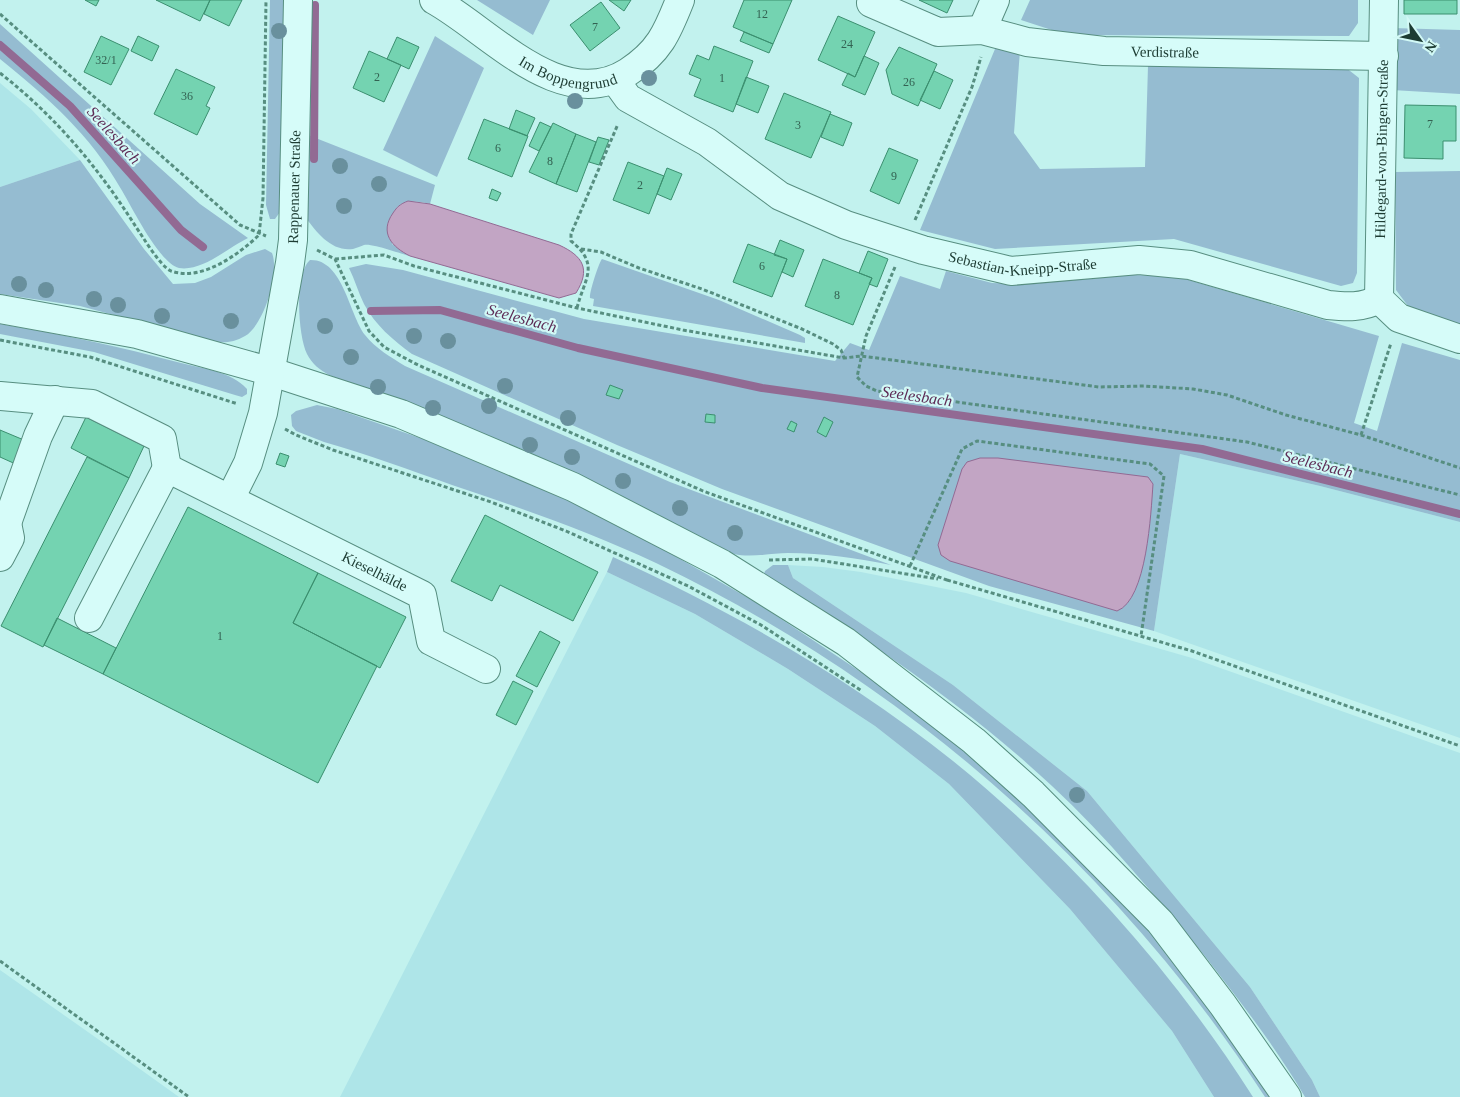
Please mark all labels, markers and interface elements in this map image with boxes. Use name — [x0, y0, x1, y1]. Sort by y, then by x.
house number: 12 — [756, 7, 768, 21]
north arrow — [1395, 15, 1445, 65]
house number: 7 — [592, 20, 598, 34]
house number: 24 — [841, 37, 853, 51]
text: N — [1421, 38, 1440, 55]
street label: Verdistraße — [1131, 43, 1199, 61]
house number: 32/1 — [95, 53, 117, 67]
street label: Im Boppengrund — [516, 53, 620, 92]
street label: Hildegard-von-Bingen-Straße — [1372, 59, 1391, 239]
house number: 2 — [374, 70, 380, 84]
house number: 1 — [719, 71, 725, 85]
house number: 26 — [903, 75, 915, 89]
house number: 36 — [181, 89, 193, 103]
water label: Seelesbach — [84, 103, 144, 167]
house number: 7 — [1427, 117, 1433, 131]
house number: 3 — [795, 118, 801, 132]
street label: Rappenauer Straße — [285, 130, 303, 244]
house number: 6 — [495, 141, 501, 155]
house number: 8 — [547, 154, 553, 168]
house number: 9 — [891, 169, 897, 183]
house number: 2 — [637, 178, 643, 192]
street label: Sebastian-Kneipp-Straße — [947, 248, 1098, 279]
house number: 6 — [759, 259, 765, 273]
house number: 8 — [834, 288, 840, 302]
water label: Seelesbach — [485, 301, 559, 335]
water label: Seelesbach — [881, 383, 953, 409]
water label: Seelesbach — [1281, 447, 1355, 481]
street label: Kieselhälde — [339, 548, 410, 595]
house number: 1 — [217, 629, 223, 643]

